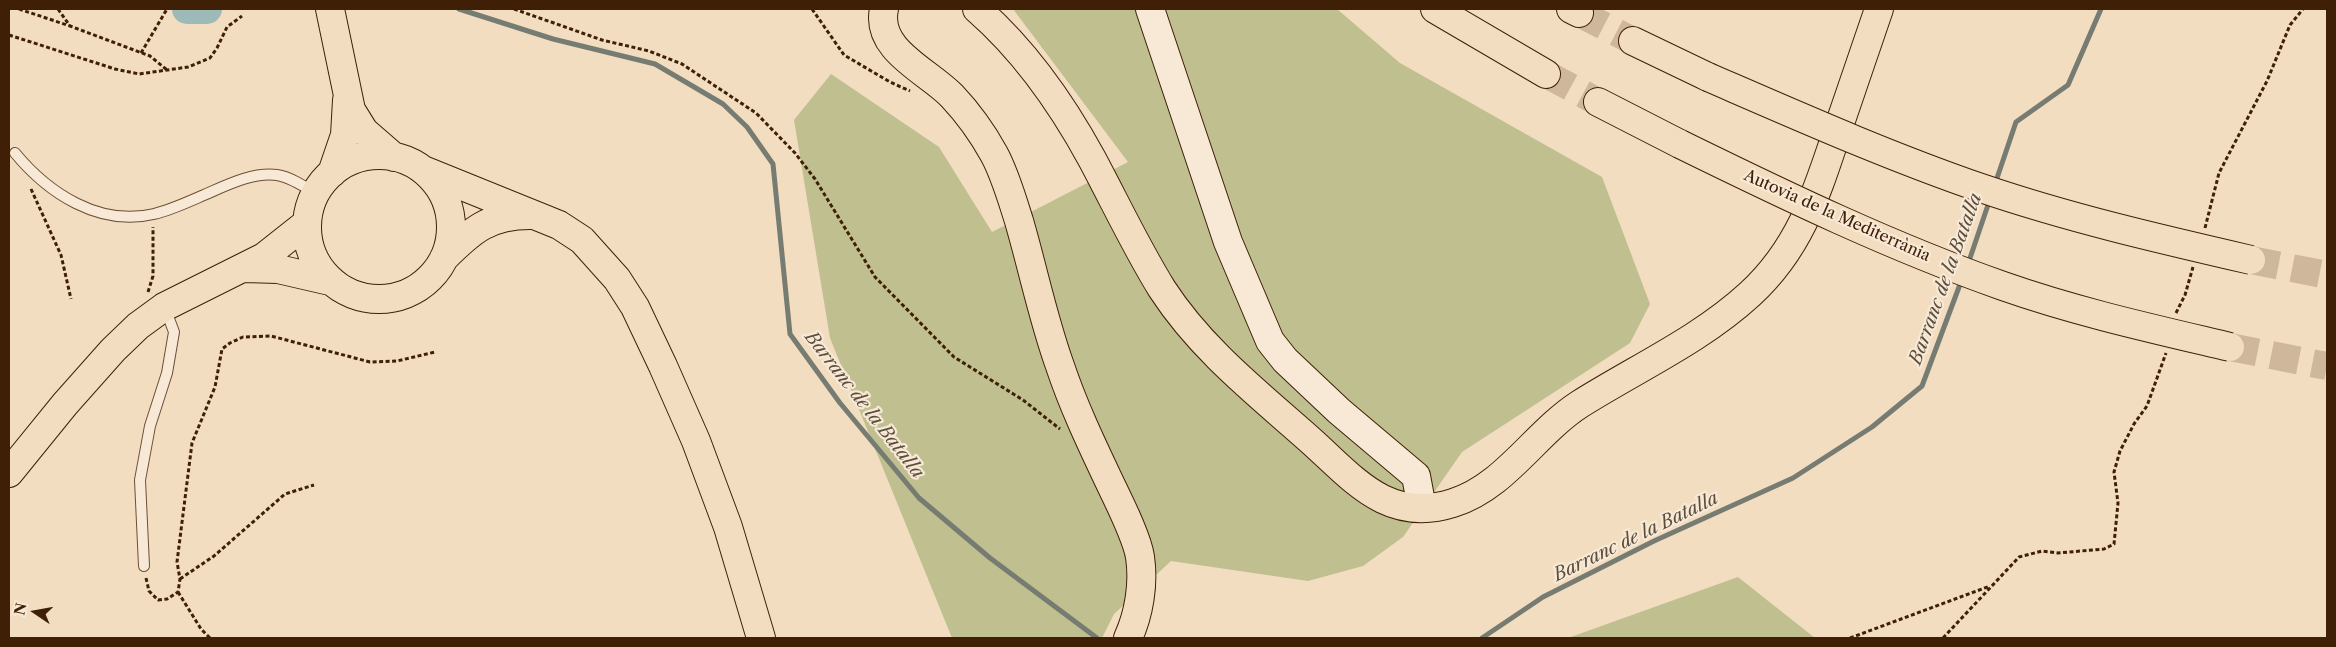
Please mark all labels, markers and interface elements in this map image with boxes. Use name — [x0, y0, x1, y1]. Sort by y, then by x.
street label: Autovia de la Mediterrània — [1741, 166, 1933, 266]
water label: Barranc de la Batalla — [1905, 190, 1987, 368]
water label: Barranc de la Batalla — [800, 327, 928, 483]
water label: Barranc de la Batalla — [1550, 488, 1722, 586]
north arrow — [10, 587, 60, 637]
text: N — [10, 601, 30, 617]

